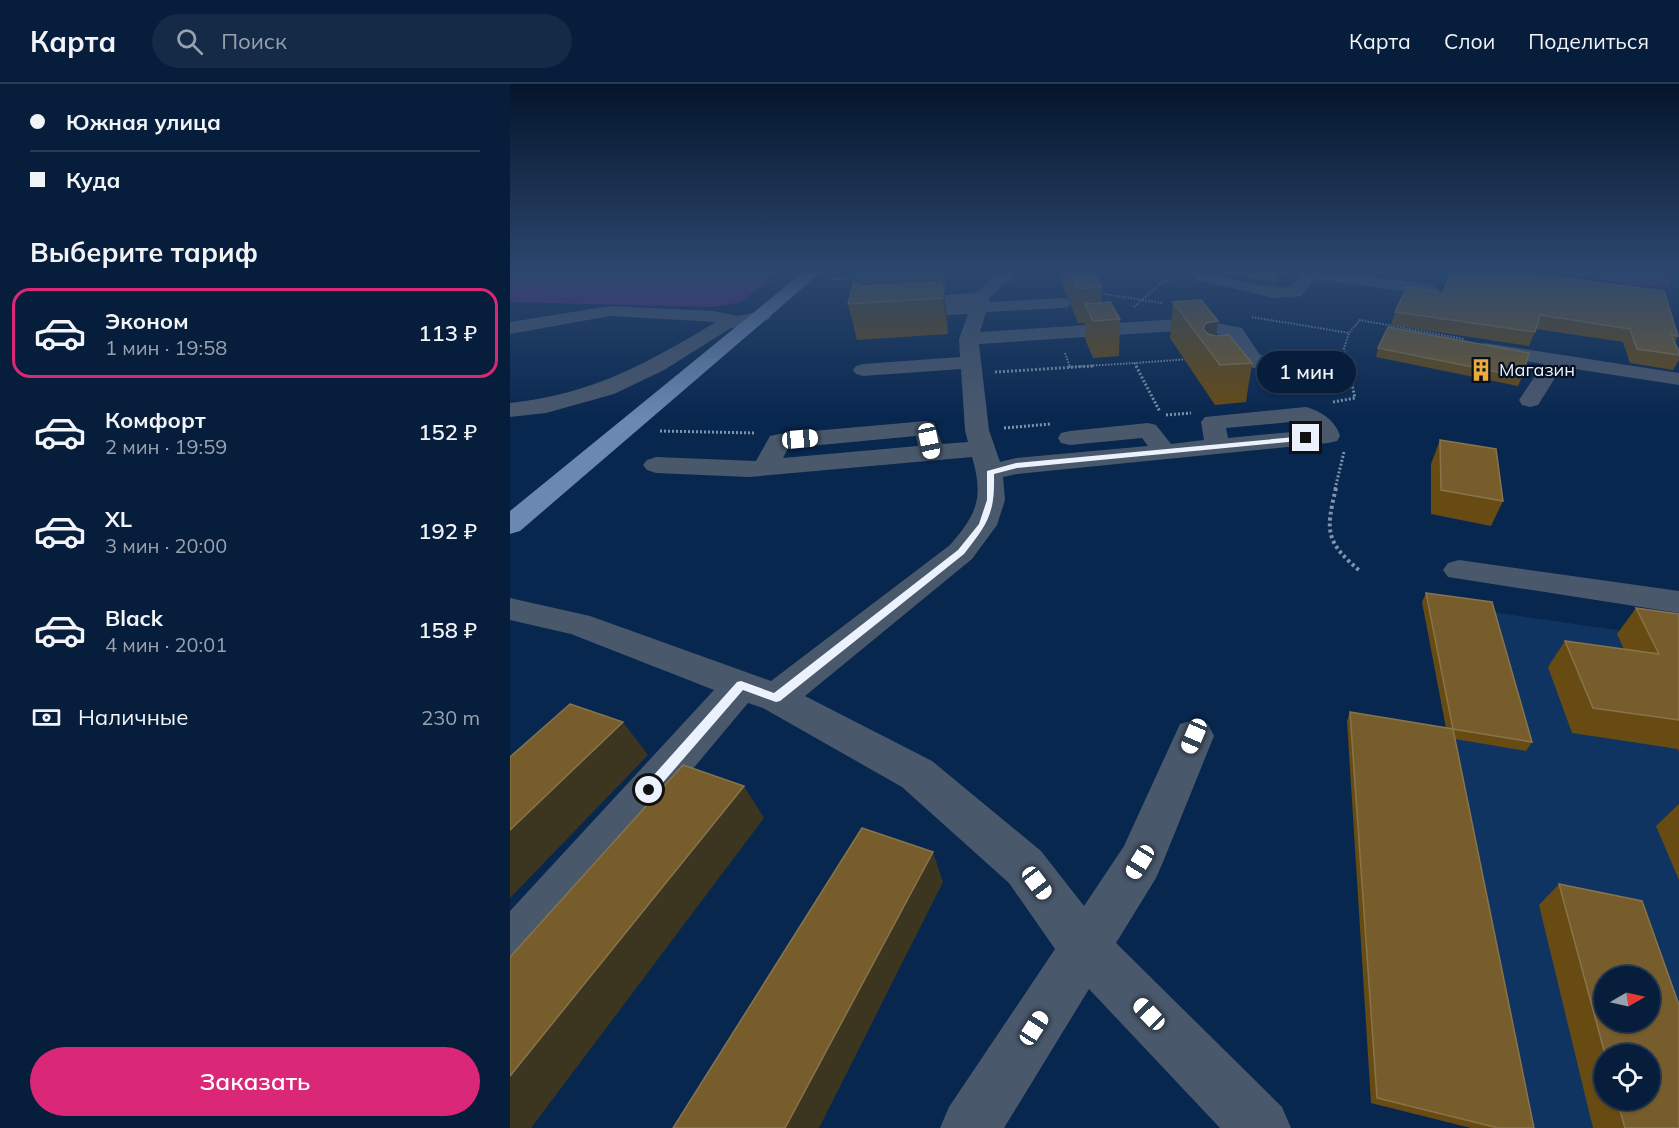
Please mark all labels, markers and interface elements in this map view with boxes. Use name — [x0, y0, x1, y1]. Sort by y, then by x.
search box — [152, 14, 572, 68]
text: Карта — [30, 24, 116, 59]
icon: search — [173, 25, 206, 58]
text: Поиск — [221, 27, 287, 55]
text: Карта — [1349, 28, 1411, 54]
text: Слои — [1444, 28, 1495, 54]
text: Поделиться — [1528, 28, 1649, 54]
text: Южная улица — [66, 108, 221, 136]
text: Куда — [66, 166, 120, 194]
text: Выберите тариф — [30, 235, 258, 269]
icon: car — [33, 306, 87, 360]
text: Эконом — [105, 307, 189, 335]
text: 113 ₽ — [418, 319, 477, 347]
text: 1 мин · 19:58 — [105, 335, 227, 360]
callout: 1 мин — [1256, 351, 1356, 393]
building icon: Магазин — [1468, 357, 1494, 383]
place label: Магазин — [1499, 358, 1575, 381]
text: 1 мин — [1279, 359, 1334, 384]
icon: car — [33, 405, 87, 459]
text: Комфорт — [105, 406, 206, 434]
text: 152 ₽ — [418, 418, 477, 446]
car — [916, 422, 942, 460]
route end — [1292, 424, 1319, 451]
car — [781, 428, 819, 450]
text: 2 мин · 19:59 — [105, 434, 227, 459]
icon: car — [33, 504, 87, 558]
text: XL — [105, 505, 132, 533]
text: 192 ₽ — [418, 517, 477, 545]
text: 3 мин · 20:00 — [105, 533, 227, 558]
icon: car — [33, 603, 87, 657]
text: Black — [105, 604, 163, 632]
text: 158 ₽ — [418, 616, 477, 644]
text: 4 мин · 20:01 — [105, 632, 227, 657]
icon: cash — [30, 701, 63, 734]
text: Наличные — [78, 703, 188, 731]
text: 230 m — [421, 705, 480, 730]
car — [1179, 716, 1209, 756]
route start — [635, 776, 662, 803]
car — [1123, 842, 1157, 882]
car — [1019, 863, 1055, 903]
north arrow — [1594, 966, 1660, 1032]
map controls — [1594, 966, 1660, 1110]
car — [1130, 995, 1168, 1033]
car — [1017, 1008, 1051, 1048]
button: locate — [1594, 1044, 1660, 1110]
button: Заказать — [30, 1047, 480, 1116]

